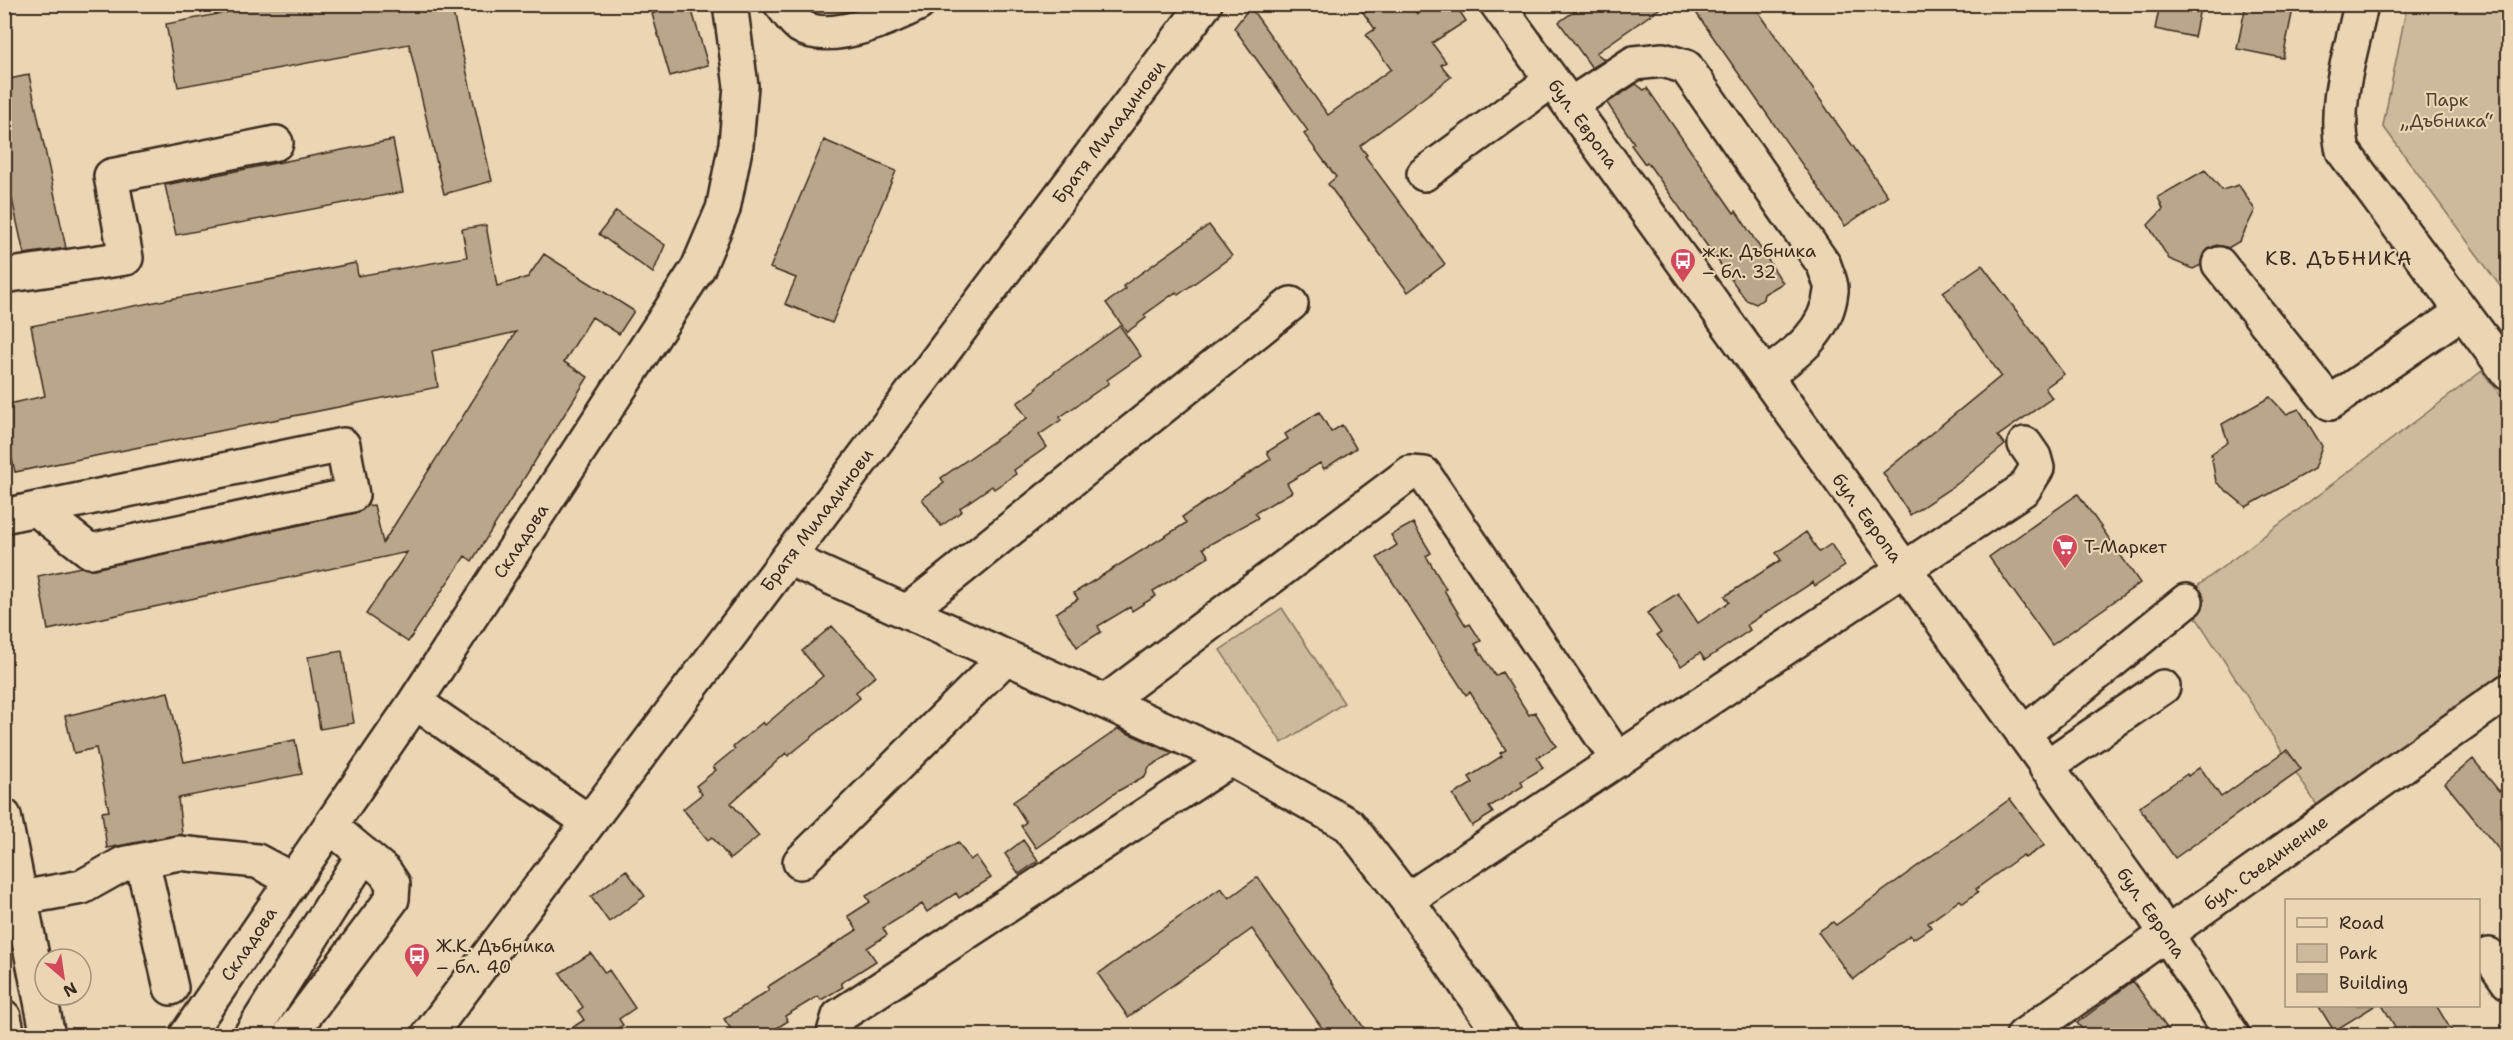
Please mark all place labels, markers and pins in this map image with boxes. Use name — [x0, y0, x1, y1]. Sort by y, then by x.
place label: ж.к. Дъбника – бл. 32 — [1702, 239, 1816, 284]
bus stop icon: ж.к. Дъбника – бл. 32 — [1668, 246, 1698, 284]
supermarket icon: Т-Маркет — [2050, 532, 2080, 570]
place label: Т-Маркет — [2084, 535, 2168, 559]
place label: Ж.К. Дъбника – бл. 40 — [436, 934, 555, 979]
bus stop icon: Ж.К. Дъбника – бл. 40 — [402, 941, 432, 979]

